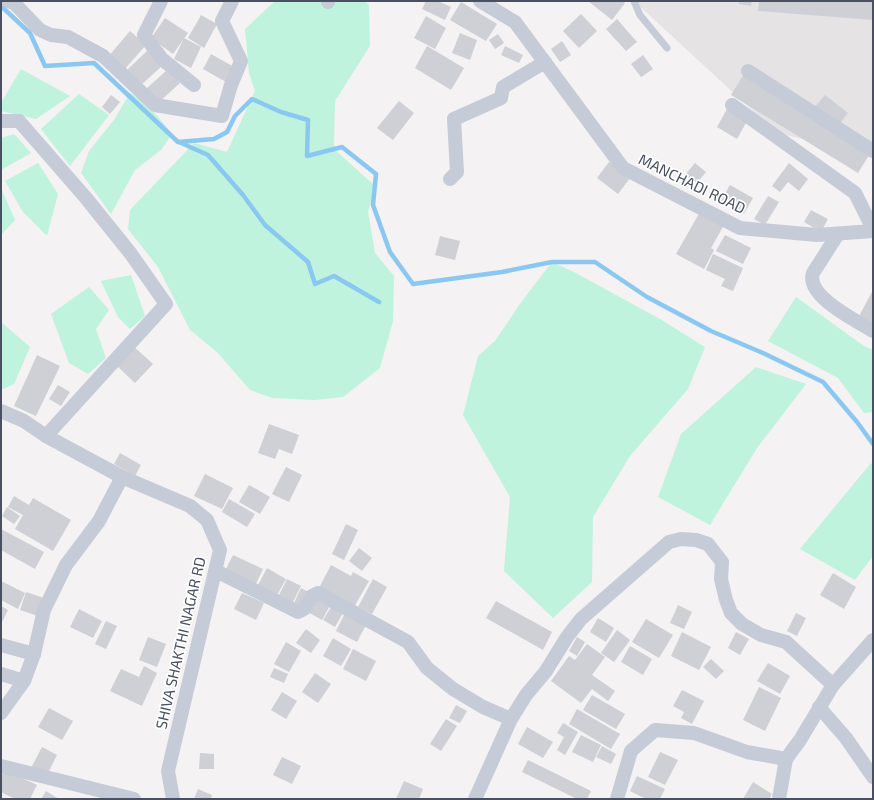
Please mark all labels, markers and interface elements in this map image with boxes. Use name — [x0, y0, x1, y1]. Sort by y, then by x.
street label: MANCHADI ROAD — [636, 149, 749, 217]
street label: SHIVA SHAKTHI NAGAR RD — [151, 555, 209, 731]

